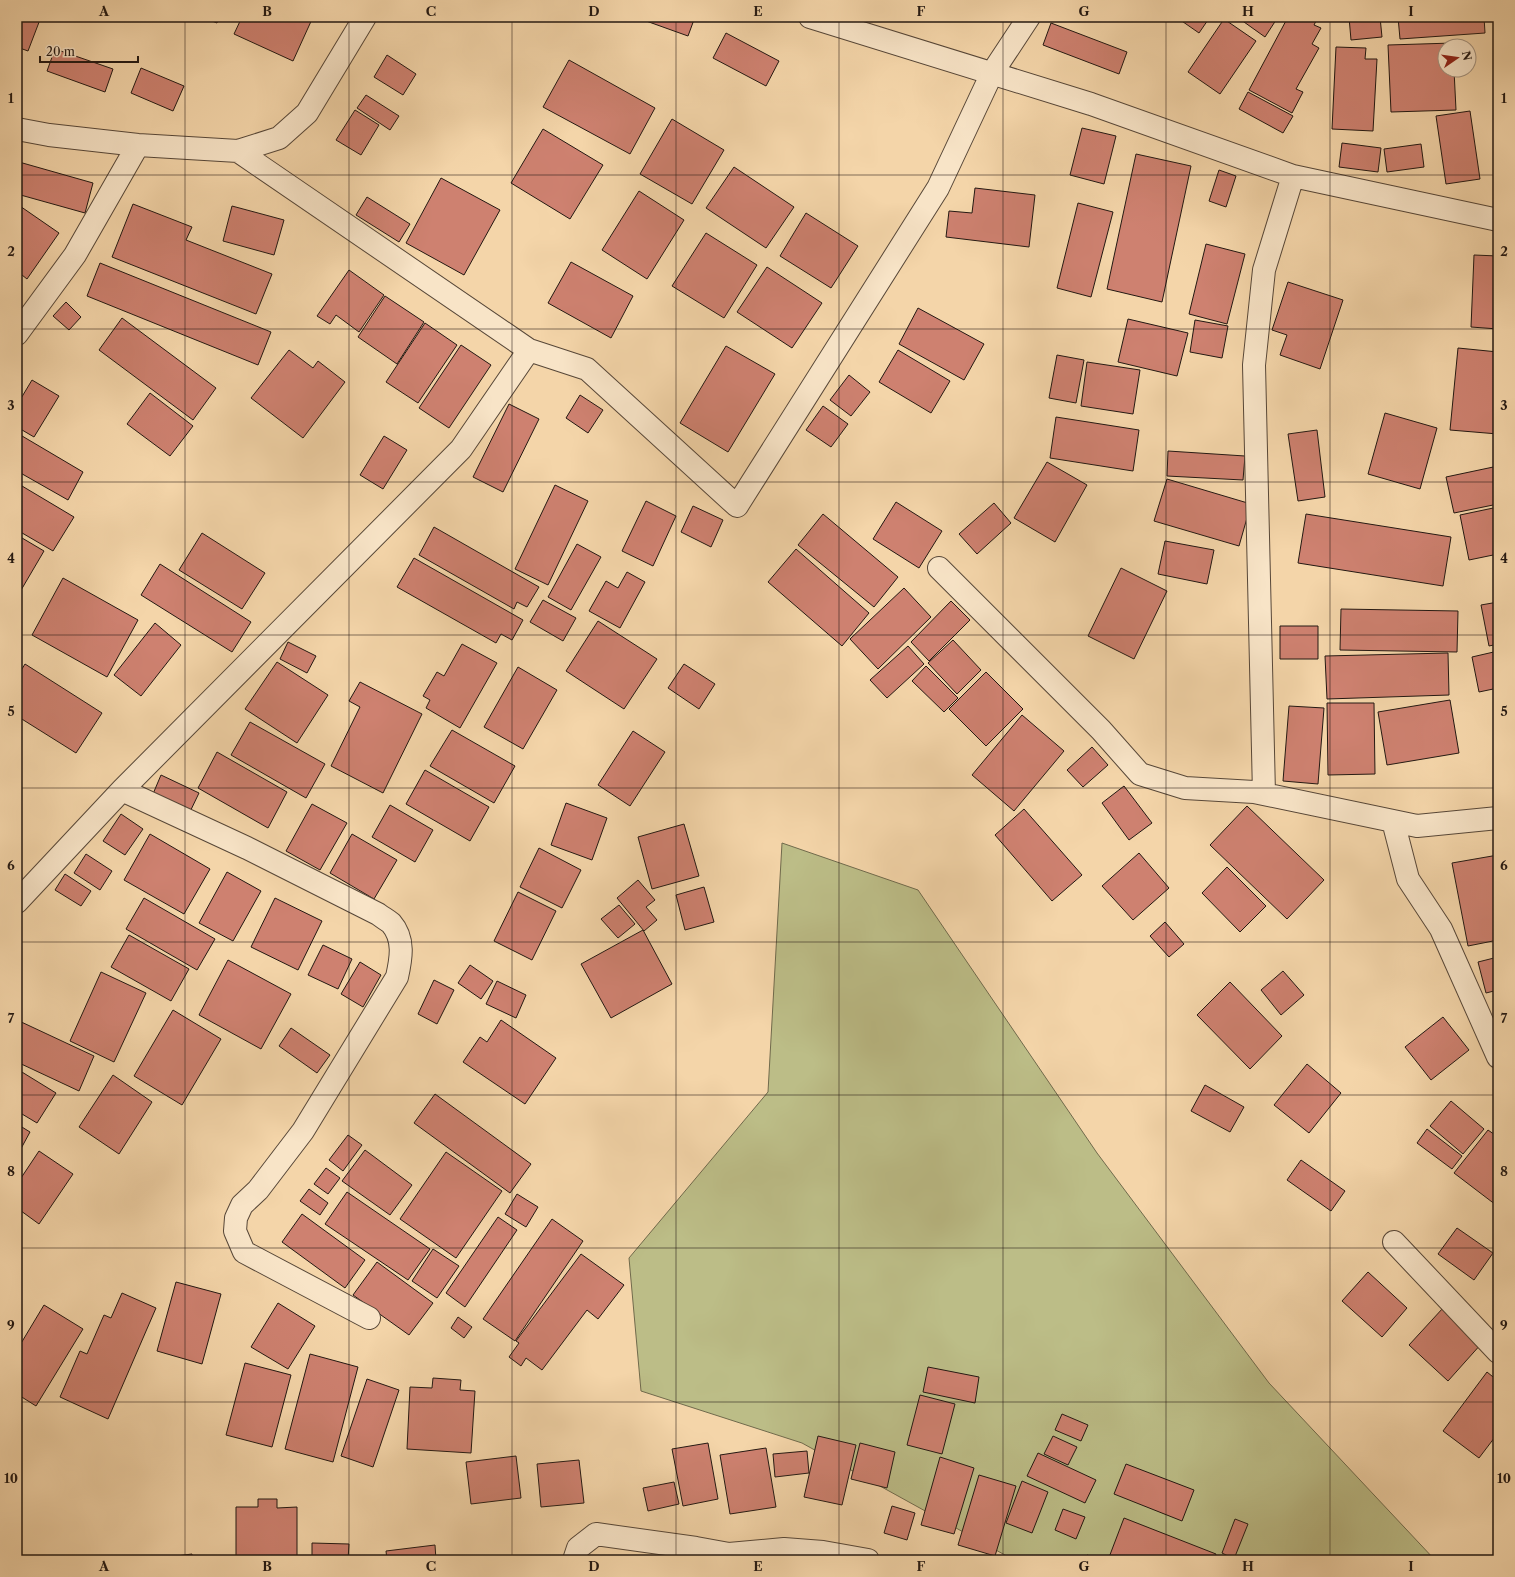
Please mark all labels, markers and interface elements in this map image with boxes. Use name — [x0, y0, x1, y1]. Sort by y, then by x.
text: A — [98, 3, 110, 19]
text: B — [262, 3, 272, 19]
text: C — [426, 3, 436, 19]
text: D — [588, 3, 600, 19]
text: E — [753, 3, 763, 19]
text: F — [917, 3, 926, 19]
text: G — [1078, 3, 1090, 19]
text: H — [1242, 3, 1254, 19]
text: I — [1408, 3, 1414, 19]
scale bar — [40, 38, 138, 64]
north arrow — [1437, 38, 1477, 78]
text: 20 m — [46, 44, 75, 59]
text: N — [1459, 50, 1475, 62]
text: 1 — [8, 90, 14, 106]
text: 1 — [1501, 90, 1507, 106]
text: 2 — [7, 243, 15, 259]
text: 2 — [1500, 243, 1508, 259]
text: 3 — [7, 397, 15, 413]
text: 3 — [1500, 397, 1508, 413]
text: 4 — [7, 550, 15, 566]
text: 4 — [1500, 550, 1508, 566]
text: 5 — [7, 703, 15, 719]
text: 5 — [1500, 703, 1508, 719]
text: 6 — [7, 857, 15, 873]
text: 6 — [1500, 857, 1508, 873]
text: 7 — [8, 1010, 15, 1026]
text: 7 — [1501, 1010, 1508, 1026]
text: 8 — [7, 1163, 15, 1179]
text: 8 — [1500, 1163, 1508, 1179]
text: 9 — [7, 1317, 15, 1333]
text: 9 — [1500, 1317, 1508, 1333]
text: 10 — [4, 1470, 18, 1486]
text: 10 — [1497, 1470, 1511, 1486]
text: A — [98, 1558, 110, 1574]
text: B — [262, 1558, 272, 1574]
text: C — [426, 1558, 436, 1574]
text: D — [588, 1558, 600, 1574]
text: E — [753, 1558, 763, 1574]
text: F — [917, 1558, 926, 1574]
text: G — [1078, 1558, 1090, 1574]
text: H — [1242, 1558, 1254, 1574]
text: I — [1408, 1558, 1414, 1574]

